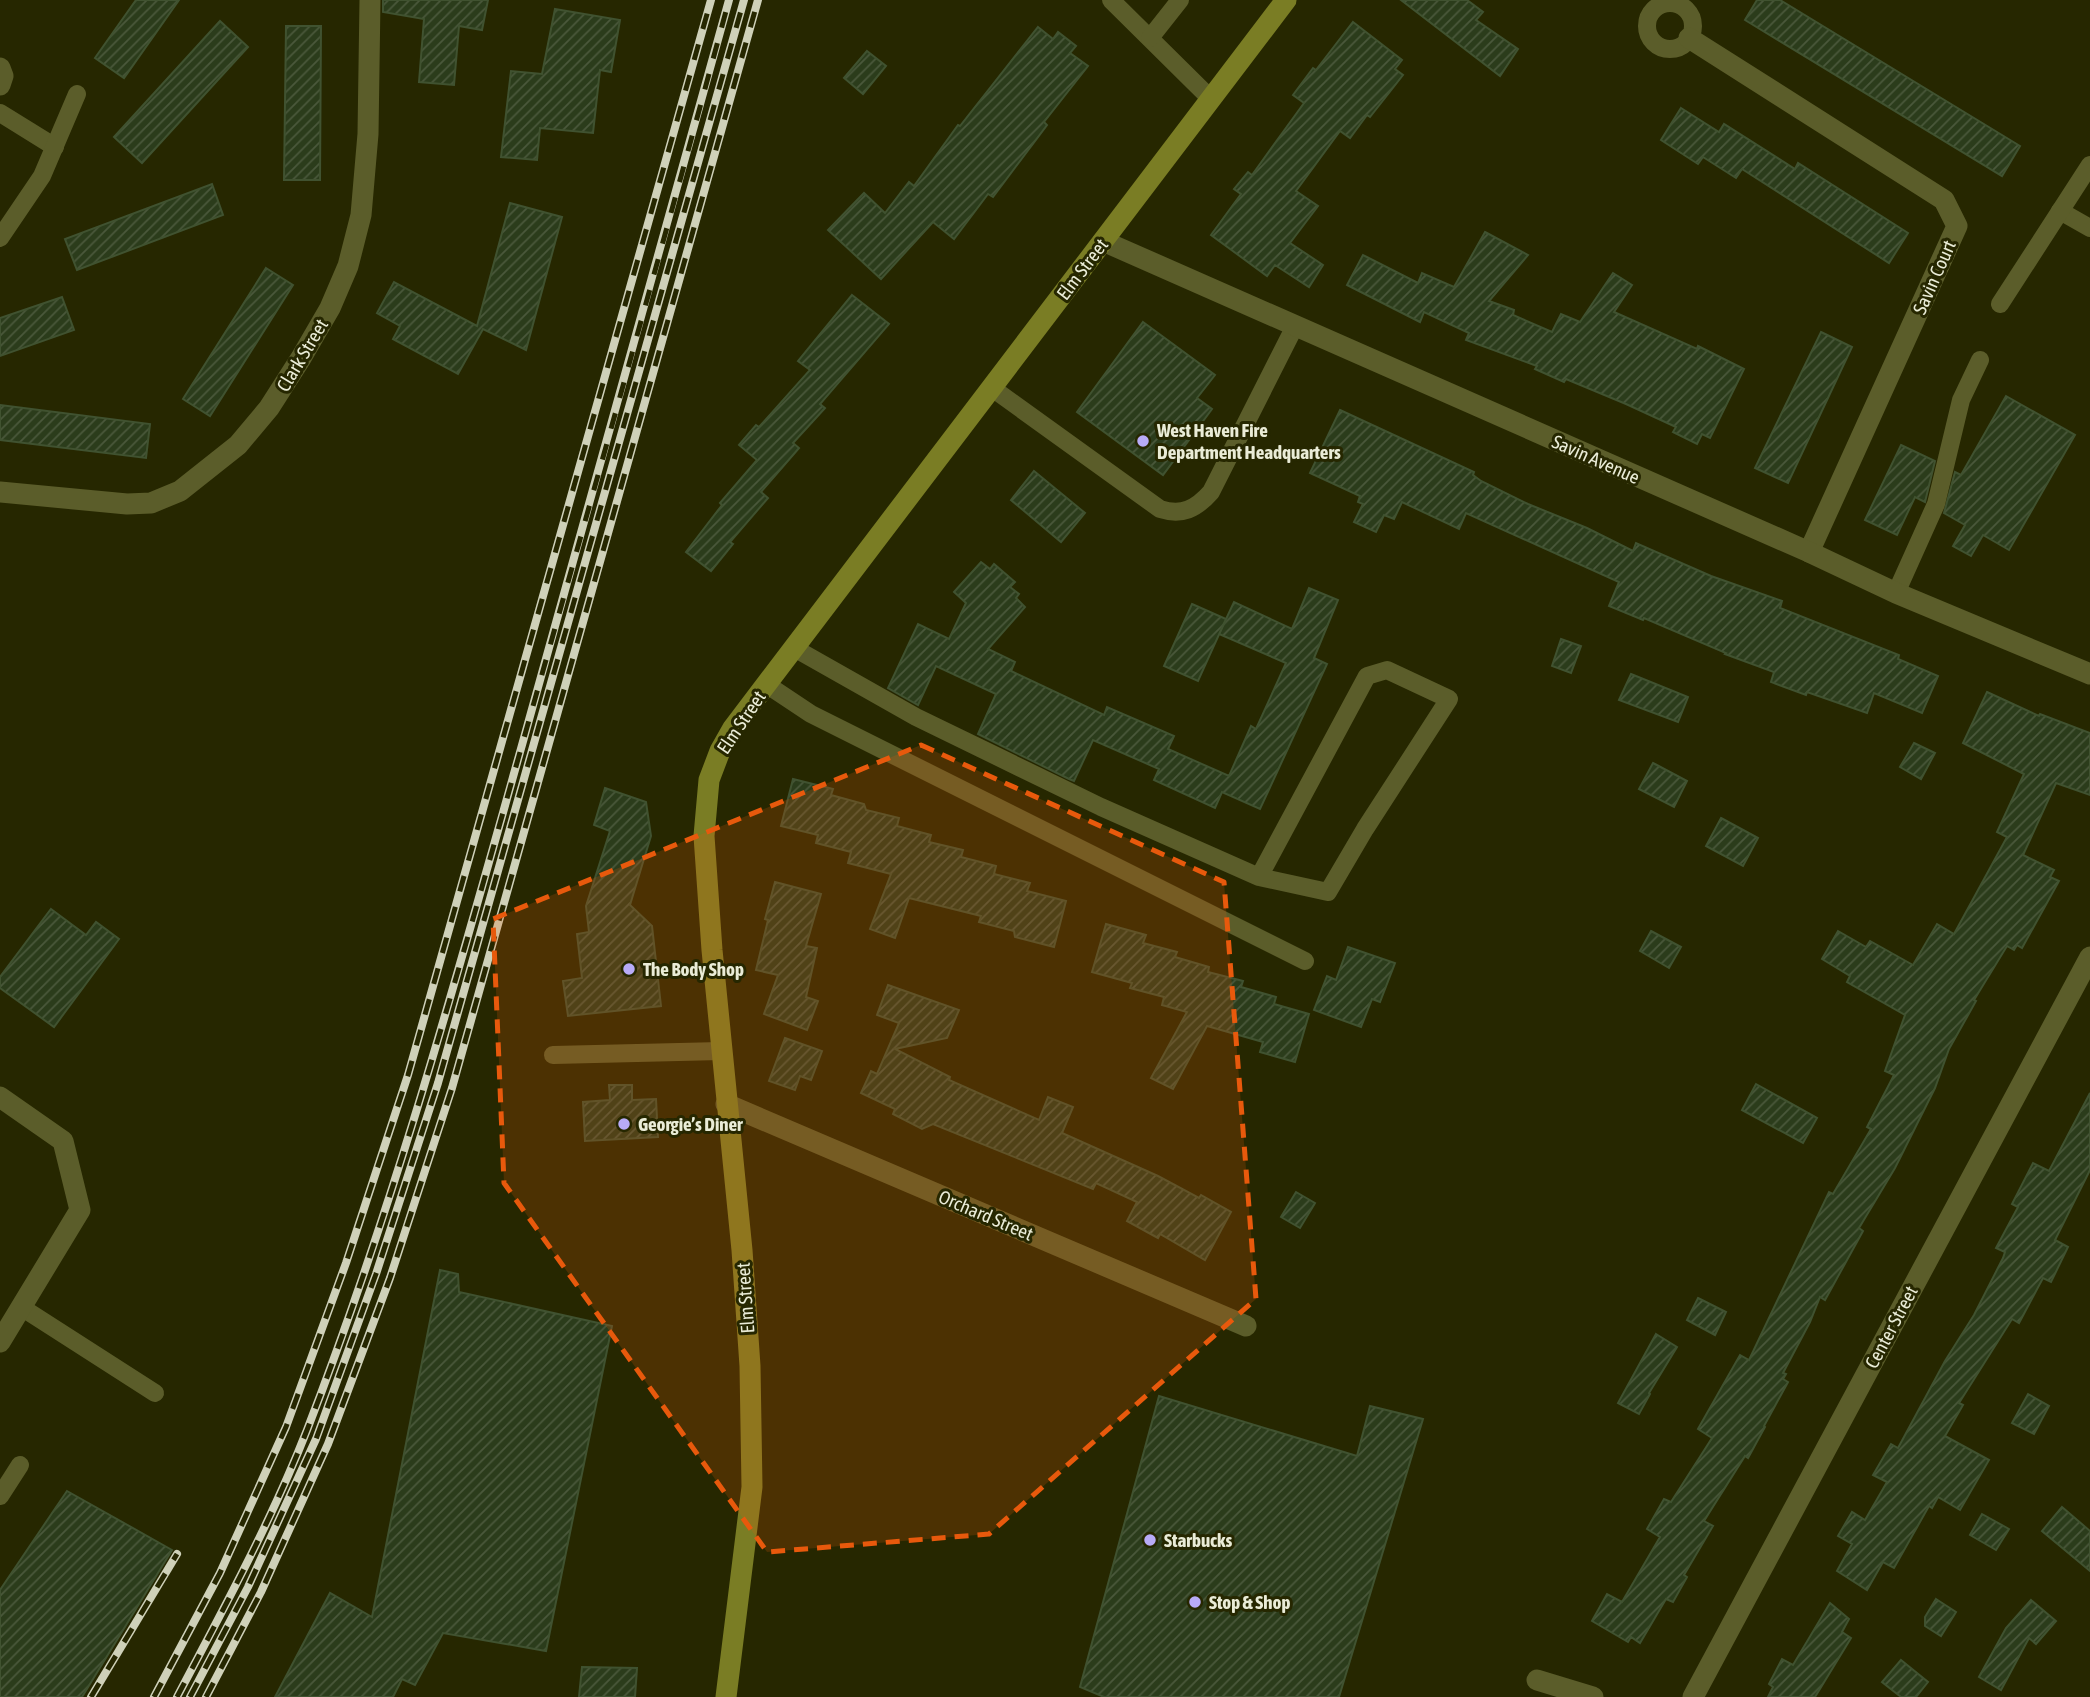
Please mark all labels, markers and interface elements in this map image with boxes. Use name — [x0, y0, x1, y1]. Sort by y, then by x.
street label: Elm Street — [1052, 234, 1112, 304]
street label: Savin Court — [1908, 237, 1960, 317]
street label: Clark Street — [272, 315, 332, 395]
place label: West Haven Fire Department Headquarters — [1156, 419, 1341, 463]
street label: Savin Avenue — [1549, 430, 1643, 488]
marker: West Haven Fire Department Headquarters — [1135, 433, 1151, 449]
street label: Elm Street — [712, 686, 770, 758]
place label: The Body Shop — [643, 958, 744, 980]
marker: The Body Shop — [621, 961, 637, 977]
place label: Georgie’s Diner — [638, 1113, 743, 1135]
marker: Georgie’s Diner — [616, 1116, 632, 1132]
street label: Orchard Street — [935, 1185, 1037, 1245]
street label: Elm Street — [732, 1262, 758, 1334]
street label: Center Street — [1860, 1282, 1922, 1372]
place label: Starbucks — [1164, 1529, 1232, 1551]
marker: Starbucks — [1142, 1532, 1158, 1548]
place label: Stop & Shop — [1209, 1591, 1290, 1613]
marker: Stop & Shop — [1187, 1594, 1203, 1610]

